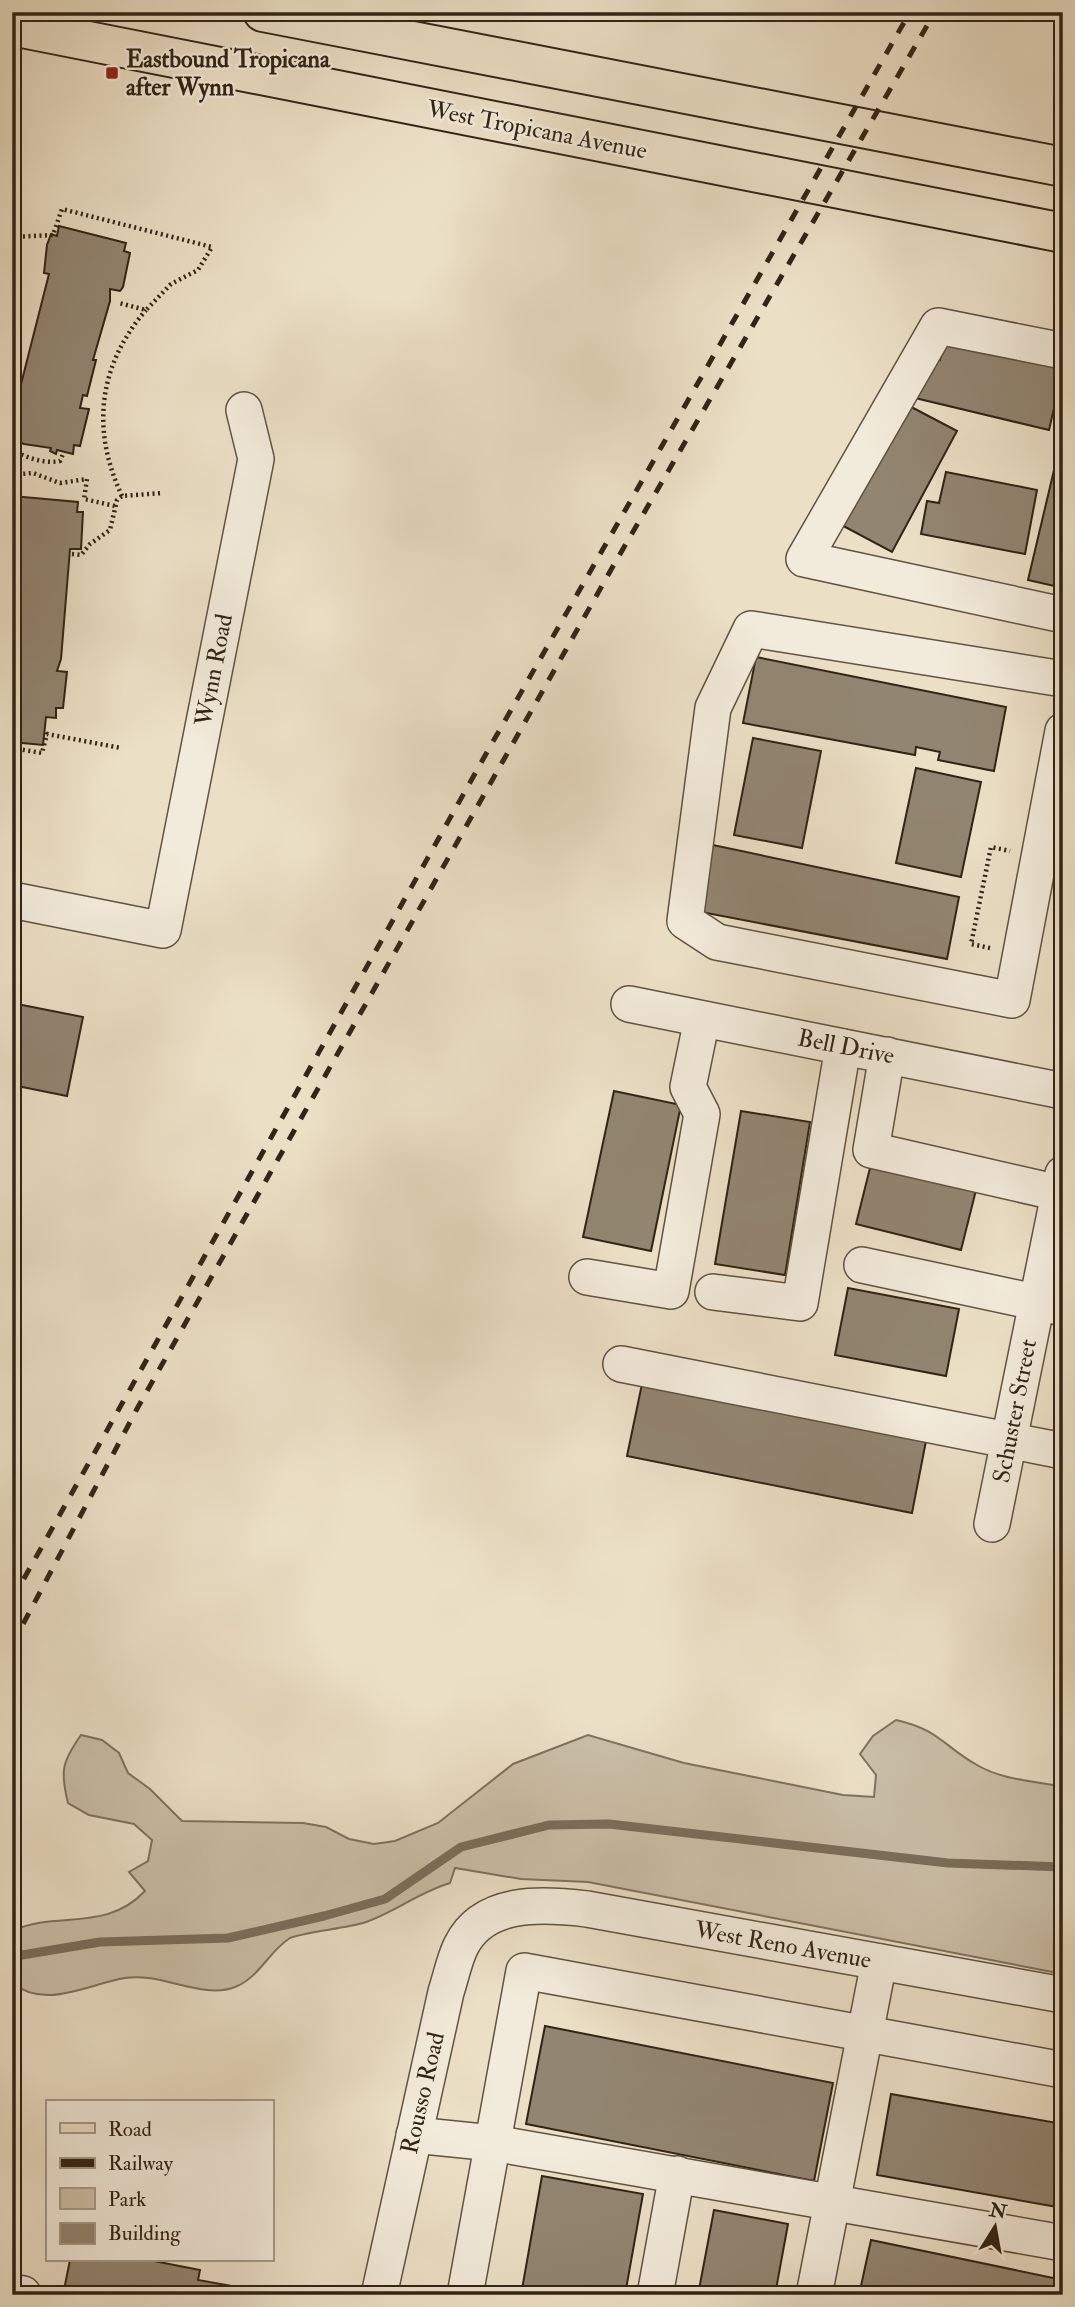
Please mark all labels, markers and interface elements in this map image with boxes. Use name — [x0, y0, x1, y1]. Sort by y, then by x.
place label: Eastbound Tropicana after Wynn — [126, 44, 331, 103]
marker: Eastbound Tropicana after Wynn — [104, 65, 120, 81]
street label: West Tropicana Avenue — [423, 93, 650, 167]
street label: Wynn Road — [188, 611, 240, 730]
street label: Bell Drive — [795, 1022, 897, 1072]
street label: Schuster Street — [986, 1336, 1044, 1485]
street label: West Reno Avenue — [691, 1914, 874, 1976]
street label: Rousso Road — [394, 2029, 452, 2157]
legend — [46, 2100, 273, 2262]
text: Road — [108, 2116, 153, 2143]
text: Railway — [108, 2150, 174, 2177]
text: Park — [108, 2186, 146, 2213]
north arrow — [960, 2192, 1030, 2262]
text: N — [986, 2198, 1010, 2225]
text: Building — [108, 2220, 181, 2247]

